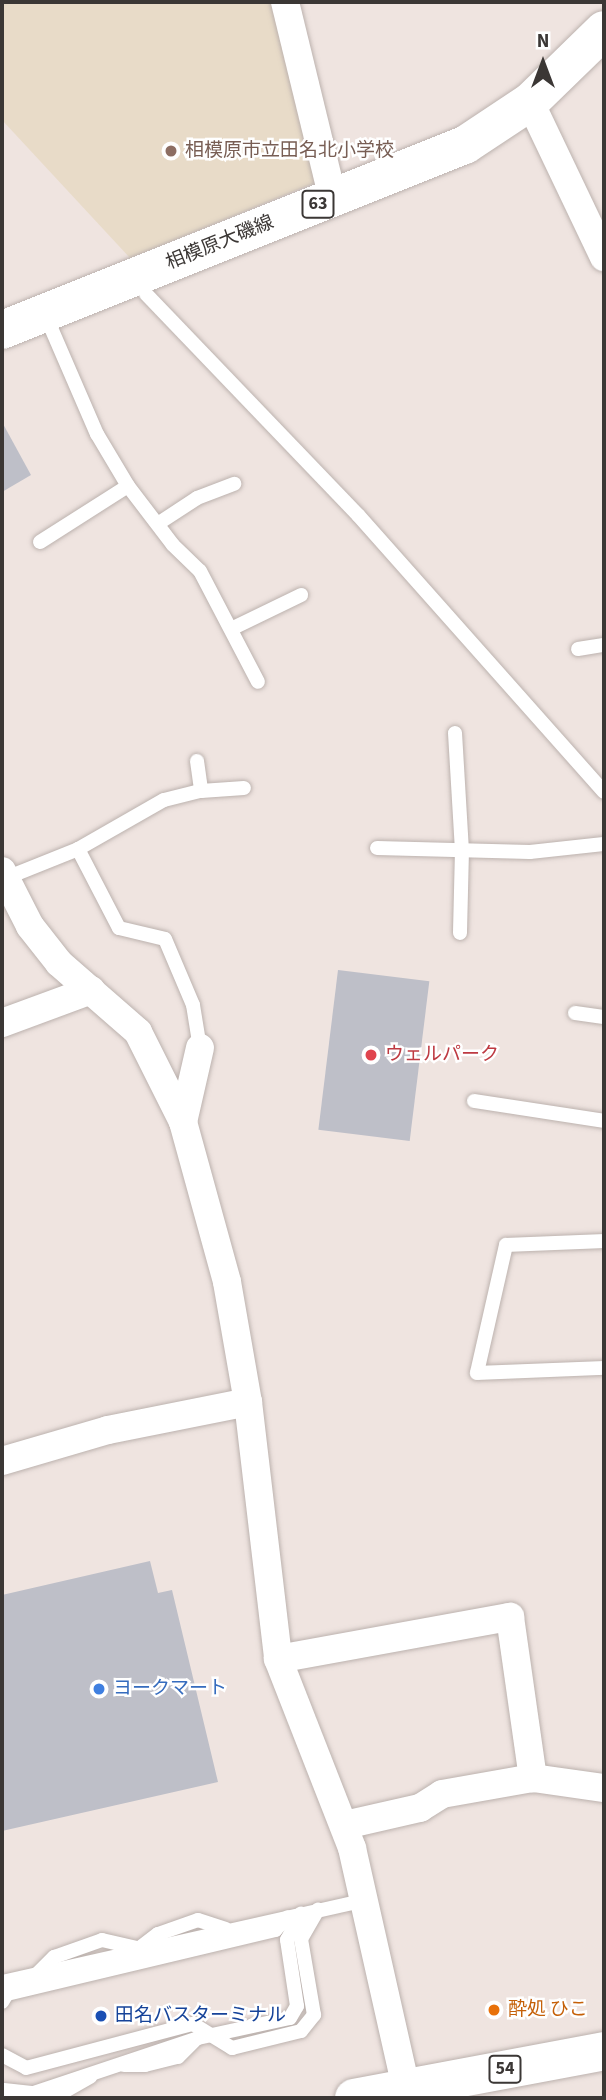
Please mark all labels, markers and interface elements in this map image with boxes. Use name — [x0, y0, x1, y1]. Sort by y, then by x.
north arrow — [508, 28, 578, 98]
text: N — [537, 28, 549, 55]
place label: 相模原市立田名北小学校 — [185, 140, 394, 162]
marker: 相模原市立田名北小学校 — [163, 143, 179, 159]
road number: 63 — [300, 190, 336, 218]
street label: 相模原大磯線 — [163, 211, 277, 275]
place label: ウェルパーク — [385, 1044, 499, 1066]
marker: ウェルパーク — [363, 1047, 379, 1063]
place label: ヨークマート — [113, 1678, 227, 1700]
marker: ヨークマート — [91, 1681, 107, 1697]
place label: 酔処 ひこ — [508, 1999, 588, 2021]
marker: 酔処 ひこ — [486, 2002, 502, 2018]
place label: 田名バスターミナル — [115, 2005, 286, 2027]
marker: 田名バスターミナル — [93, 2008, 109, 2024]
road number: 54 — [488, 2054, 522, 2084]

